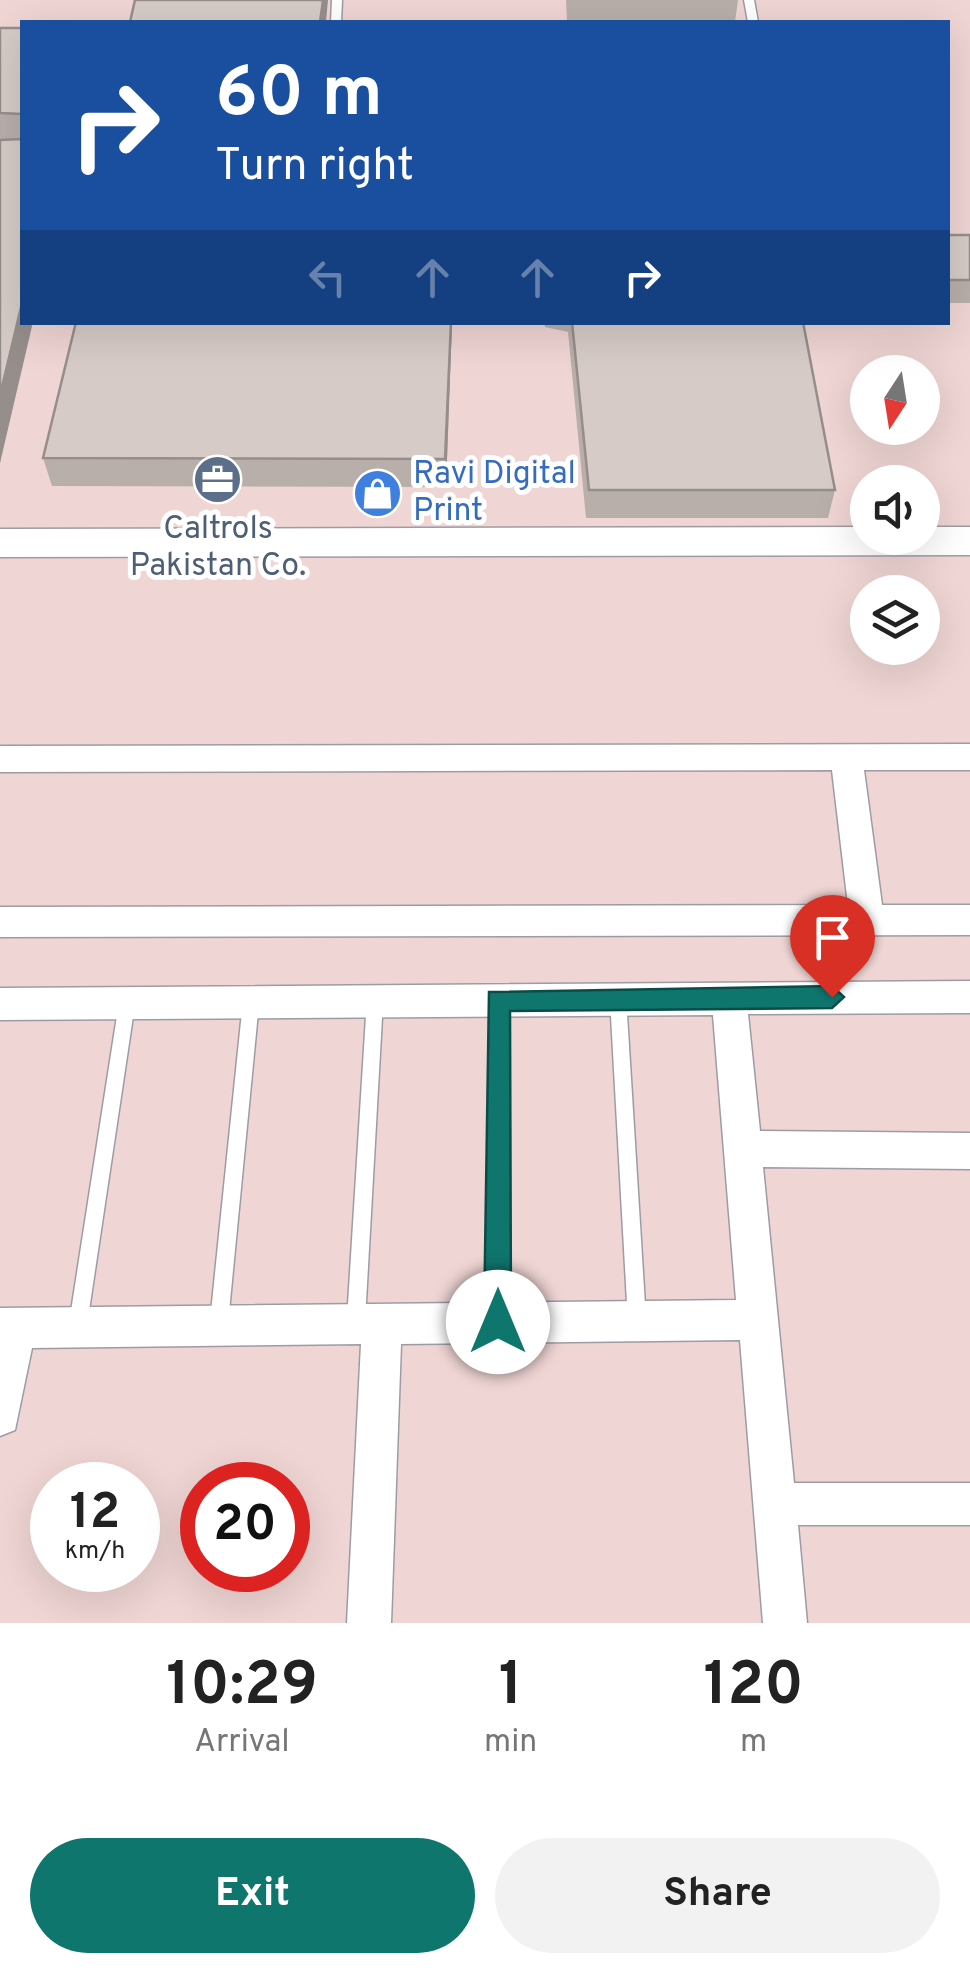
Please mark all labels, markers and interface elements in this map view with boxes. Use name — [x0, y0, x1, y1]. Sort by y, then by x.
text: 60 m — [215, 52, 383, 141]
icon: right — [50, 60, 180, 190]
text: Turn right — [215, 139, 414, 196]
icon: left — [300, 250, 355, 305]
icon: ahead — [405, 250, 460, 305]
icon: ahead — [510, 250, 565, 305]
icon: right — [615, 250, 670, 305]
north arrow — [850, 355, 940, 445]
map controls — [850, 355, 940, 665]
office icon: Caltrols Pakistan Co. — [192, 454, 244, 506]
place label: Ravi Digital Print — [413, 455, 576, 532]
button: sound — [850, 465, 940, 555]
shop icon: Ravi Digital Print — [352, 467, 404, 519]
place label: Caltrols Pakistan Co. — [130, 510, 306, 587]
button: layers — [850, 575, 940, 665]
pin — [790, 895, 875, 998]
icon: arrive — [805, 910, 860, 965]
position arrow — [446, 1270, 550, 1374]
speed limit sign: 20 — [180, 1462, 310, 1592]
text: 12 — [70, 1483, 120, 1546]
text: km/h — [65, 1536, 125, 1568]
text: 10:29 — [166, 1650, 318, 1726]
text: 1 — [499, 1650, 523, 1726]
text: 120 — [704, 1650, 804, 1726]
text: Arrival — [194, 1723, 290, 1763]
text: min — [484, 1723, 537, 1763]
text: m — [740, 1723, 767, 1763]
button: Exit — [30, 1838, 475, 1953]
button: Share — [495, 1838, 940, 1953]

